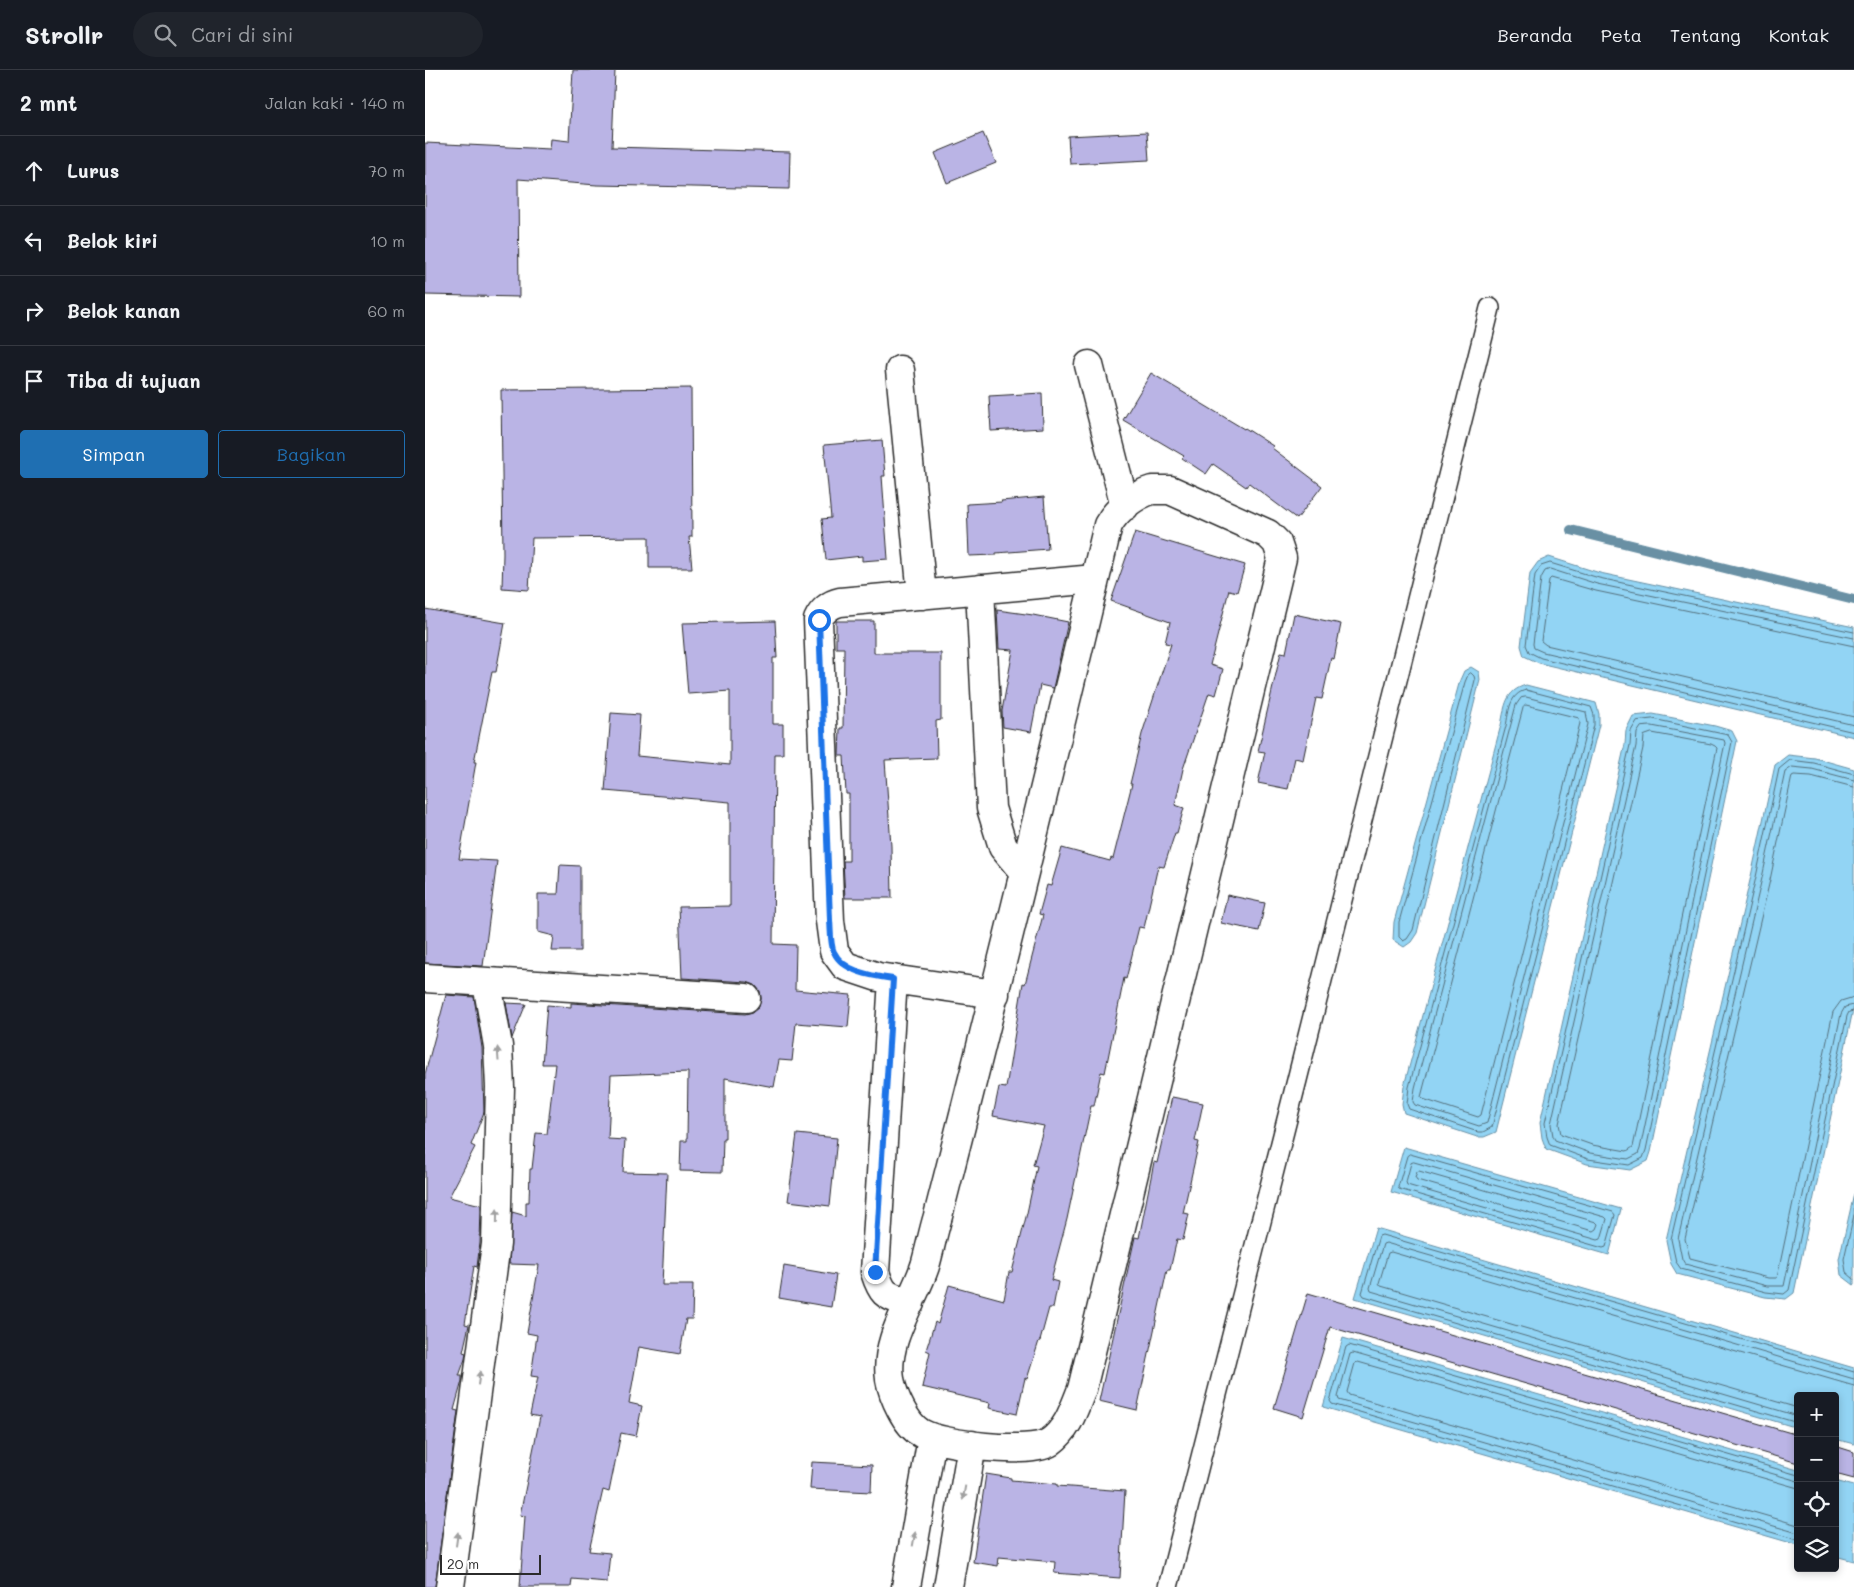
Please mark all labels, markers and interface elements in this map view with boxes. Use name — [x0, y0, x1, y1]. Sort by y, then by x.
search box — [133, 12, 483, 57]
text: Strollr — [25, 19, 103, 50]
icon: search — [151, 21, 179, 49]
text: Cari di sini — [191, 22, 293, 47]
text: Beranda — [1498, 23, 1573, 47]
text: Peta — [1601, 23, 1642, 47]
text: Tentang — [1670, 23, 1741, 47]
text: Kontak — [1769, 23, 1829, 47]
text: 2 mnt — [20, 89, 77, 116]
text: Jalan kaki · 140 m — [265, 92, 405, 113]
icon: ahead — [20, 157, 48, 185]
text: Lurus — [67, 158, 119, 183]
text: 70 m — [368, 160, 405, 181]
icon: left — [20, 227, 48, 255]
text: Belok kiri — [67, 228, 158, 253]
text: 10 m — [370, 230, 405, 251]
icon: right — [20, 297, 48, 325]
text: Belok kanan — [67, 298, 180, 323]
text: 60 m — [368, 300, 405, 321]
icon: arrive — [20, 367, 48, 395]
text: Tiba di tujuan — [67, 368, 200, 393]
button: Simpan — [20, 430, 208, 478]
button: Bagikan — [218, 430, 405, 478]
route start — [808, 609, 831, 632]
one-way arrow — [494, 1046, 502, 1062]
one-way arrow — [493, 1208, 501, 1224]
route end — [864, 1261, 887, 1284]
one-way arrow — [475, 1369, 483, 1385]
map controls — [1794, 1392, 1839, 1572]
button: + — [1794, 1392, 1839, 1437]
button: − — [1794, 1437, 1839, 1482]
button: locate — [1794, 1482, 1839, 1527]
one-way arrow — [959, 1486, 967, 1502]
button: layers — [1794, 1527, 1839, 1572]
one-way arrow — [453, 1530, 461, 1546]
one-way arrow — [911, 1531, 919, 1547]
scale bar — [440, 1552, 541, 1575]
text: 20 m — [447, 1554, 479, 1573]

